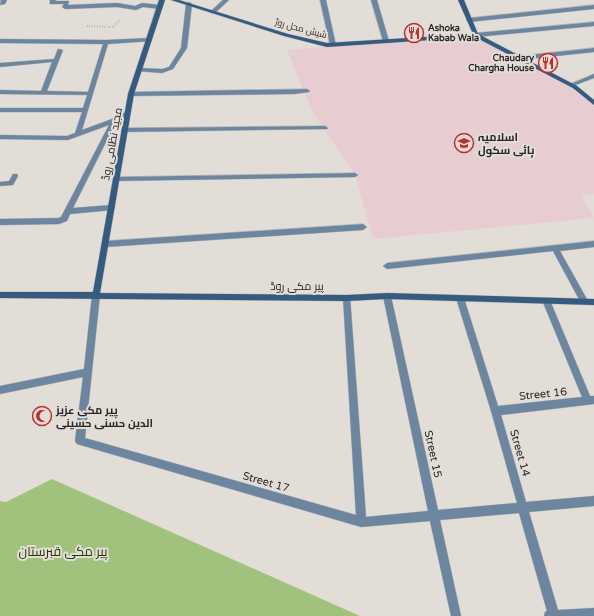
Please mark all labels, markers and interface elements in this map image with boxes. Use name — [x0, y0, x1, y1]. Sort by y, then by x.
street label: شیش محل روڑ — [273, 17, 328, 41]
restaurant icon: Ashoka Kabab Wala — [403, 22, 425, 44]
place label: Ashoka Kabab Wala — [428, 23, 479, 44]
restaurant icon: Chaudary Chargha House — [537, 52, 559, 74]
place label: Chaudary Chargha House — [468, 53, 534, 74]
street label: مجید نظامی روڈ — [99, 106, 125, 182]
place label: اسلامیہ ہائی سکول — [478, 131, 534, 158]
school or university icon: اسلامیہ ہائی سکول — [453, 132, 475, 154]
street label: پیر مکی روڈ — [270, 280, 324, 293]
street label: Street 16 — [518, 385, 568, 403]
place label: پیر مکی عزیز الدین حسنی حسینی — [55, 404, 153, 430]
mosque icon: پیر مکی عزیز الدین حسنی حسینی — [31, 405, 53, 427]
street label: Street 14 — [507, 428, 533, 478]
street label: Street 15 — [422, 429, 444, 479]
street label: Street 17 — [241, 469, 291, 495]
park label: پیر مکی قبرستان — [18, 544, 108, 561]

